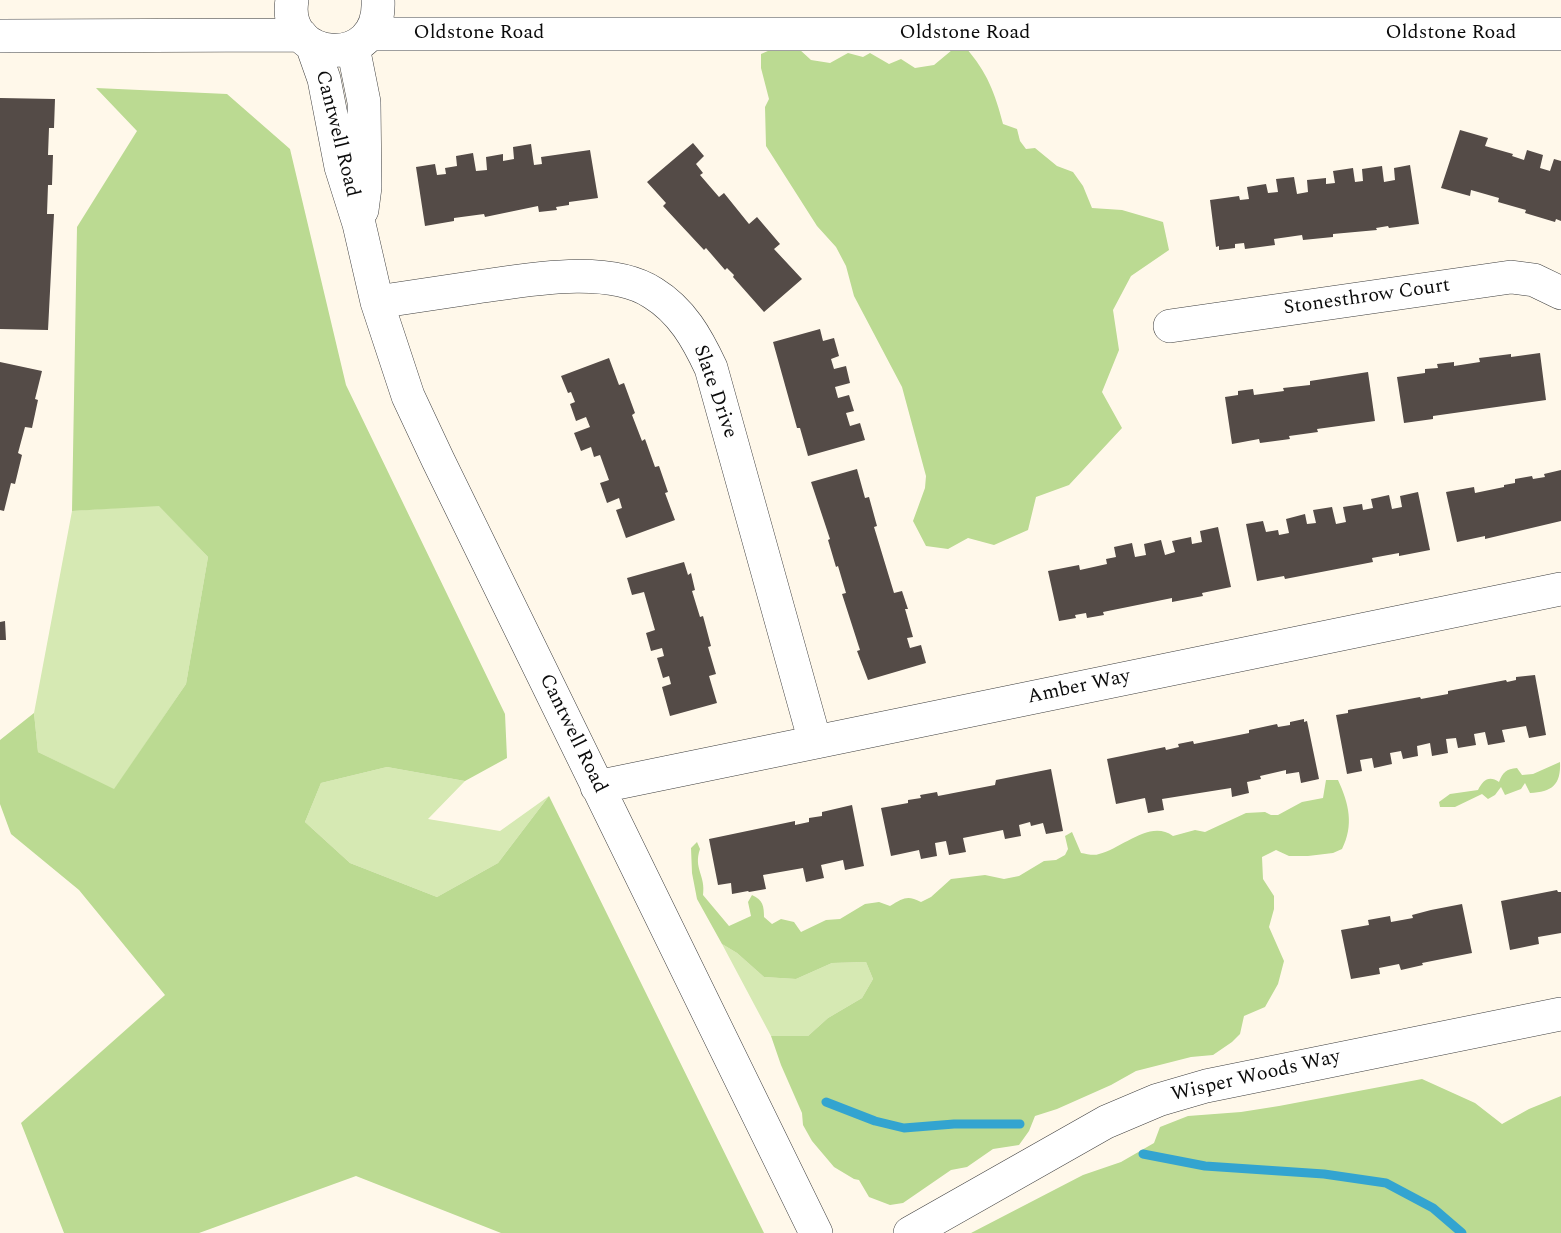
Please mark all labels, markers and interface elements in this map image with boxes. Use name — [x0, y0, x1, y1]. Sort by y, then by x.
street label: Oldstone Road — [414, 22, 544, 46]
street label: Oldstone Road — [900, 22, 1030, 46]
street label: Oldstone Road — [1386, 22, 1516, 46]
street label: Cantwell Road — [309, 68, 363, 200]
street label: Stonesthrow Court — [1282, 274, 1452, 322]
street label: Slate Drive — [687, 342, 741, 442]
street label: Amber Way — [1025, 665, 1133, 711]
street label: Cantwell Road — [533, 670, 611, 798]
street label: Wisper Woods Way — [1169, 1046, 1343, 1108]

